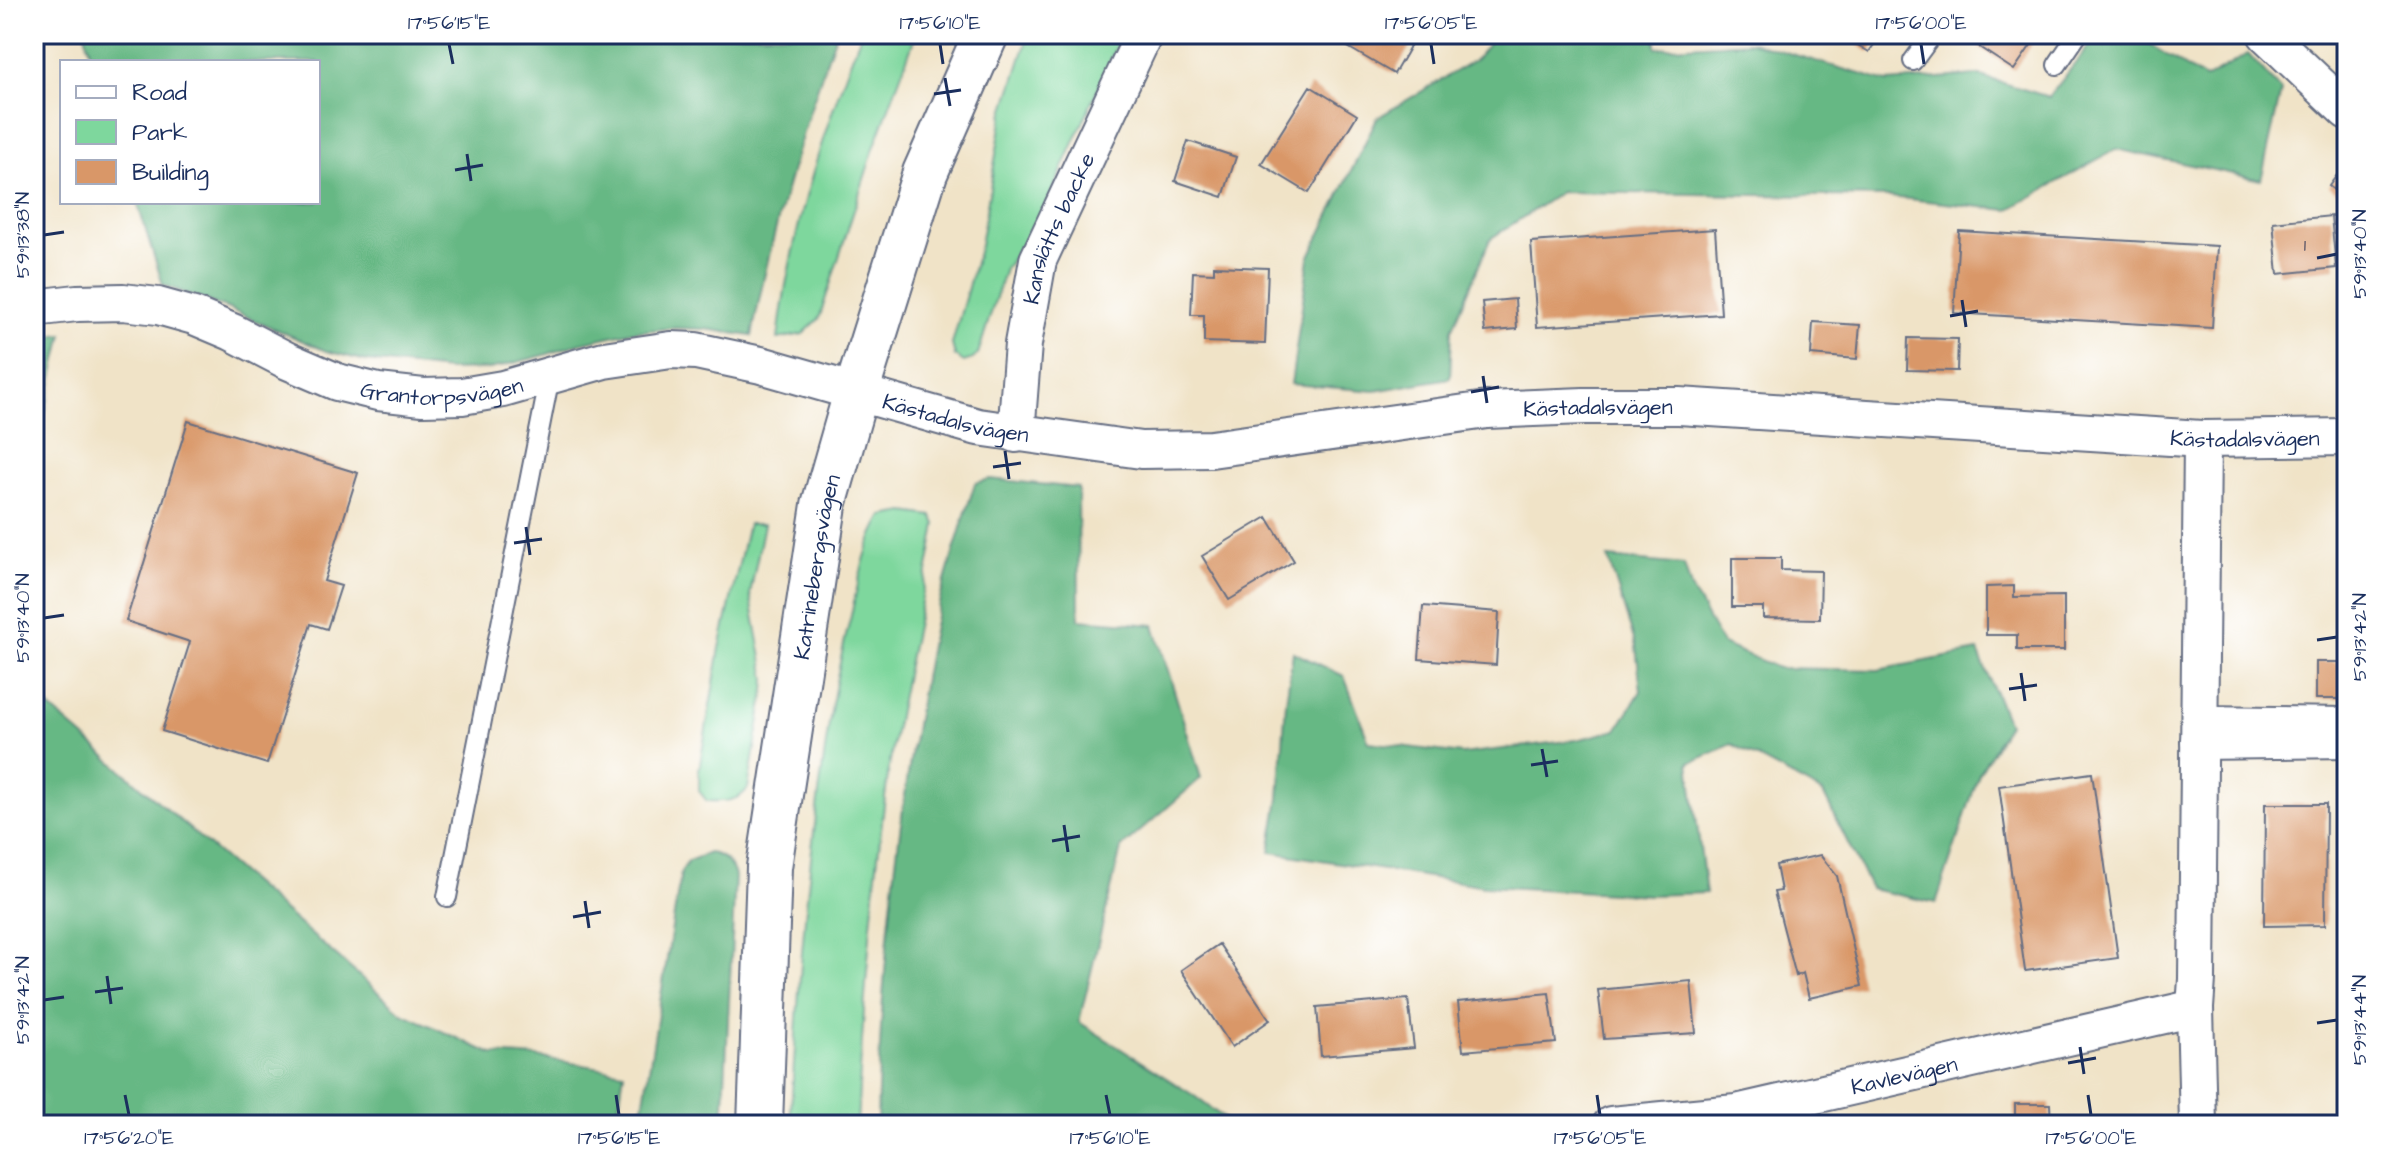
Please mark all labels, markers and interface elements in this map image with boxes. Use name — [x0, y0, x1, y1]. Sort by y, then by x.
text: 17°56'15"E — [408, 9, 490, 37]
text: 17°56'10"E — [900, 9, 981, 37]
text: 17°56'05"E — [1385, 9, 1477, 37]
text: 17°56'00"E — [1876, 9, 1967, 37]
legend — [60, 60, 320, 204]
text: Road — [132, 76, 187, 110]
text: Park — [132, 116, 188, 150]
street label: Kanslätts backe — [1016, 148, 1103, 307]
text: Building — [132, 156, 209, 191]
text: 59°13'38"N — [9, 192, 37, 278]
text: 59°13'40"N — [2346, 209, 2374, 299]
house number: 1 — [2304, 233, 2306, 258]
street label: Grantorpsvägen — [357, 370, 527, 414]
street label: Kästadalsvägen — [879, 387, 1031, 451]
street label: Kästadalsvägen — [1523, 392, 1673, 425]
street label: Kästadalsvägen — [2169, 423, 2320, 456]
street label: Katrinebergsvägen — [787, 471, 849, 662]
text: 59°13'40"N — [9, 573, 37, 663]
text: 59°13'42"N — [2346, 593, 2374, 681]
text: 59°13'42"N — [9, 956, 37, 1044]
text: 59°13'44"N — [2346, 975, 2374, 1065]
street label: Kavlevägen — [1848, 1049, 1961, 1103]
text: 17°56'20"E — [84, 1124, 174, 1152]
text: 17°56'15"E — [578, 1124, 660, 1152]
text: 17°56'10"E — [1070, 1124, 1151, 1152]
text: 17°56'05"E — [1554, 1124, 1646, 1152]
text: 17°56'00"E — [2046, 1124, 2137, 1152]

